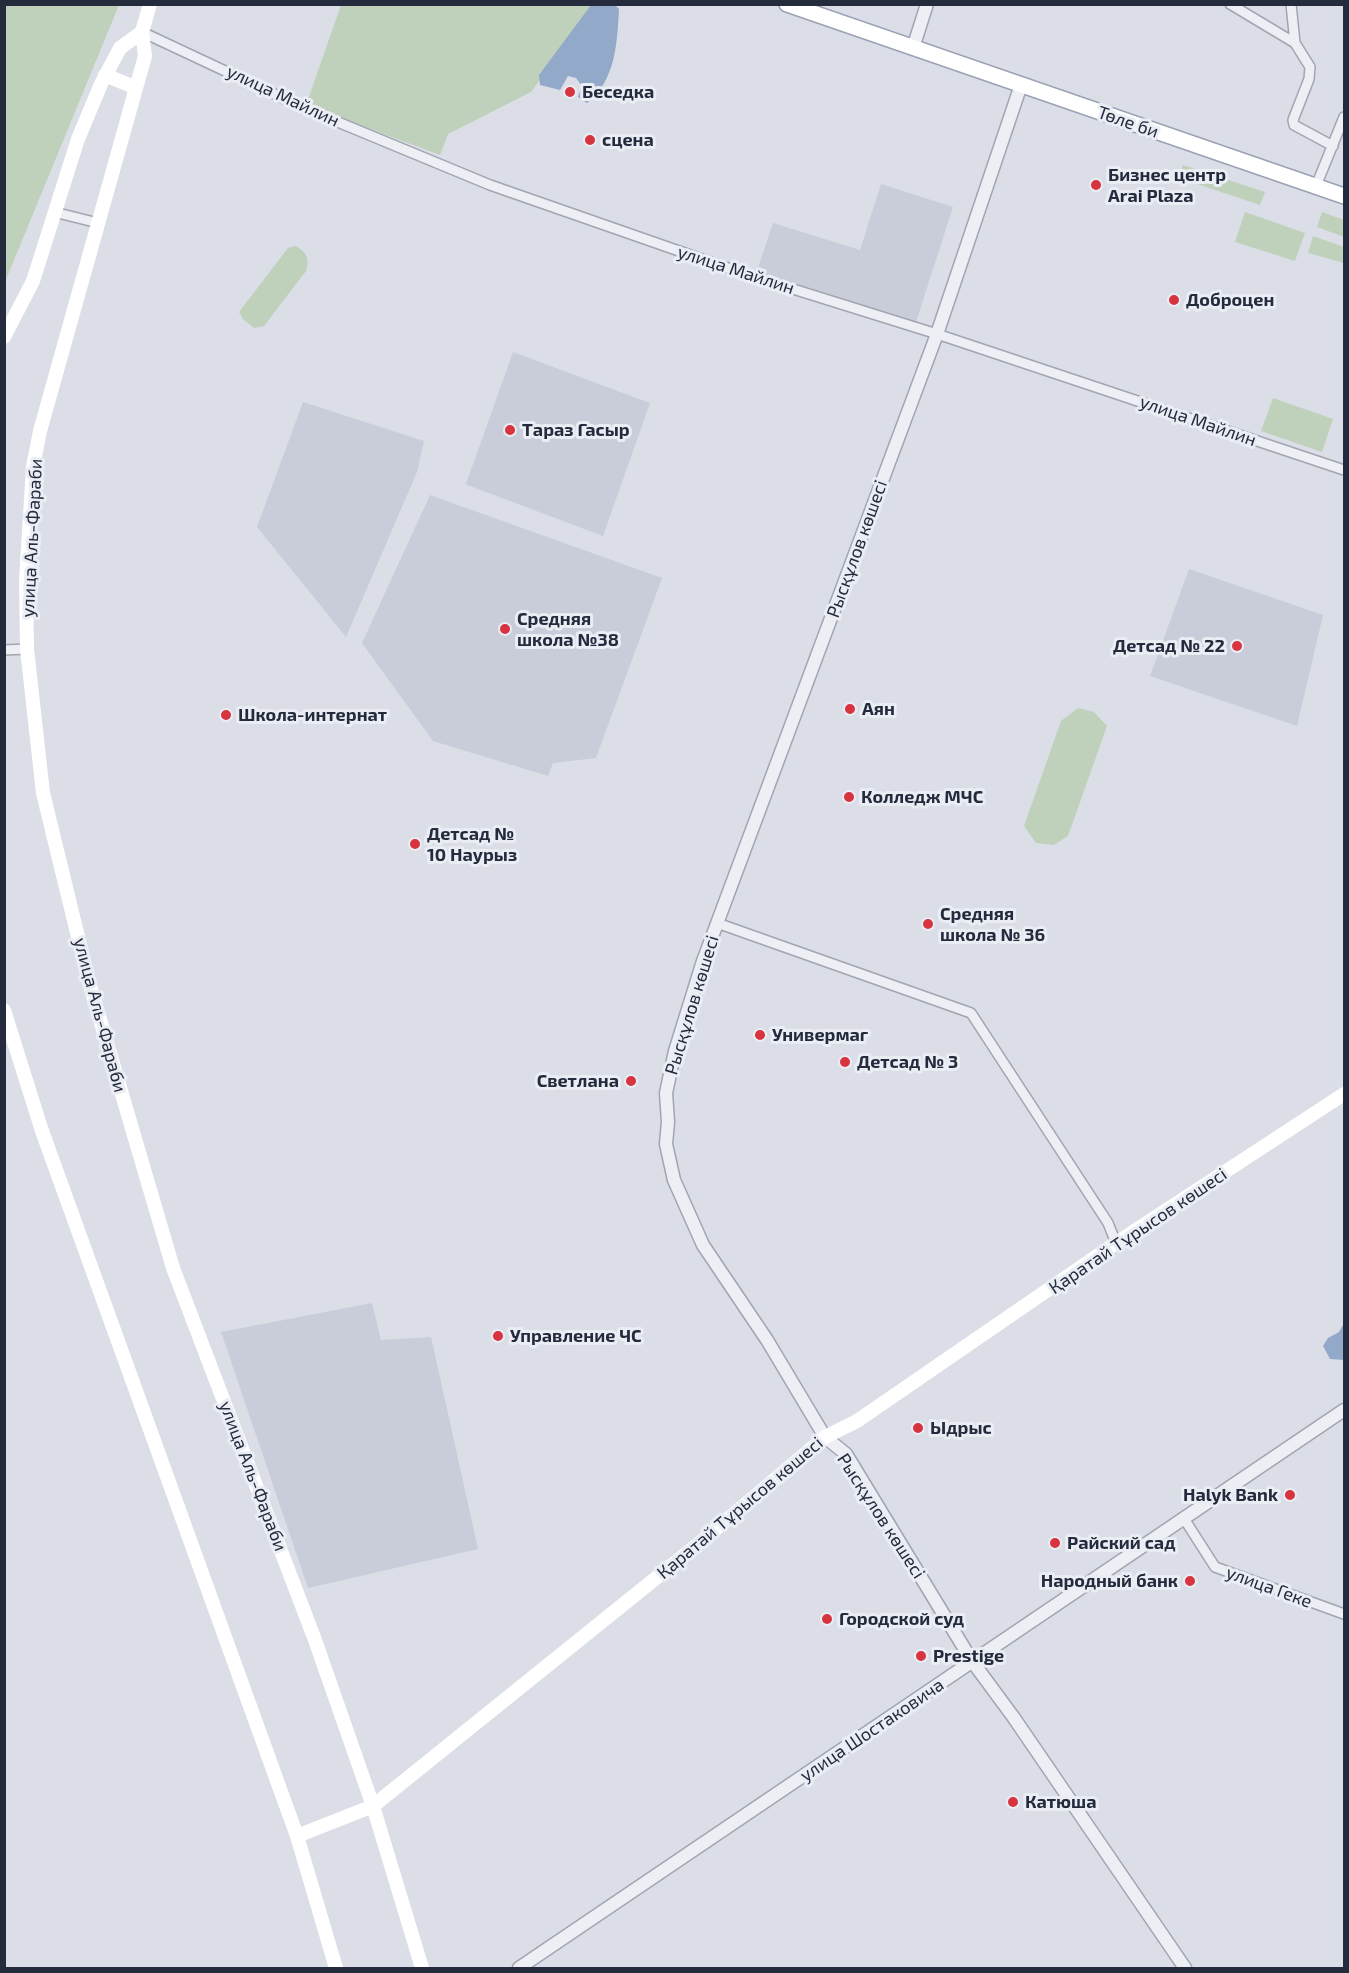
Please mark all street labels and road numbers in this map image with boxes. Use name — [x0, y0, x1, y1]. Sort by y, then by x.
street label: улица Майлин — [223, 60, 343, 132]
street label: Төле би — [1095, 101, 1161, 143]
street label: улица Майлин — [675, 241, 797, 299]
street label: улица Майлин — [1137, 391, 1259, 451]
street label: улица Аль-Фараби — [17, 458, 47, 618]
street label: Рысқұлов көшесі — [822, 477, 892, 621]
street label: Рысқұлов көшесі — [661, 933, 723, 1077]
street label: улица Аль-Фараби — [69, 935, 131, 1095]
street label: Қаратай Тұрысов көшесі — [1045, 1163, 1231, 1299]
street label: улица Аль-Фараби — [214, 1398, 292, 1554]
street label: Қаратай Тұрысов көшесі — [653, 1432, 827, 1584]
street label: Рысқұлов көшесі — [833, 1449, 929, 1583]
street label: улица Геке — [1223, 1561, 1315, 1613]
street label: улица Шостаковича — [796, 1674, 948, 1786]

